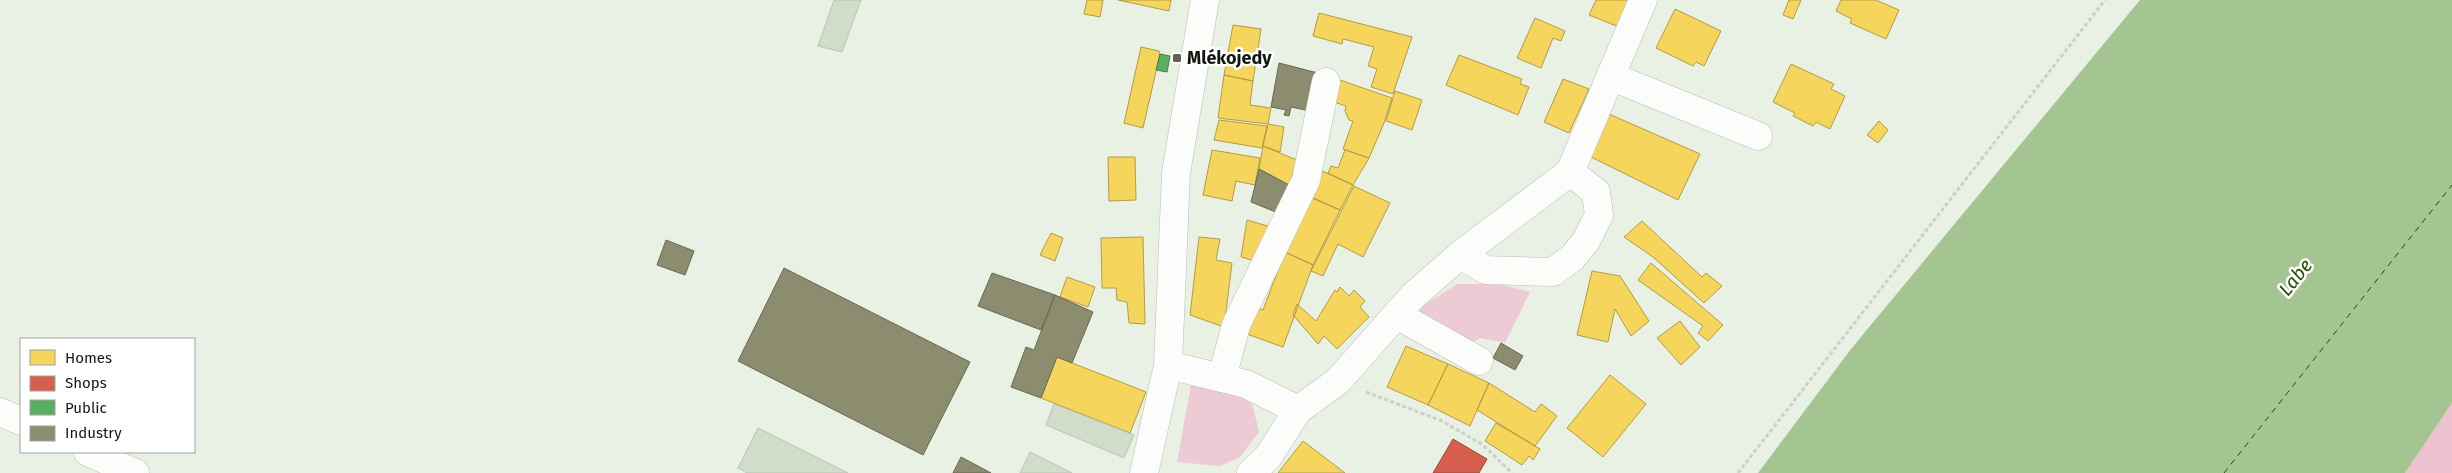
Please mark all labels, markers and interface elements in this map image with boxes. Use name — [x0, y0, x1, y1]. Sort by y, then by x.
place label: Mlékojedy — [1187, 47, 1272, 69]
marker: Mlékojedy — [1171, 52, 1183, 64]
water label: Labe — [2274, 254, 2317, 300]
legend — [20, 338, 195, 453]
text: Homes — [65, 349, 112, 367]
text: Shops — [65, 374, 107, 392]
text: Public — [65, 399, 107, 417]
text: Industry — [65, 424, 122, 442]

